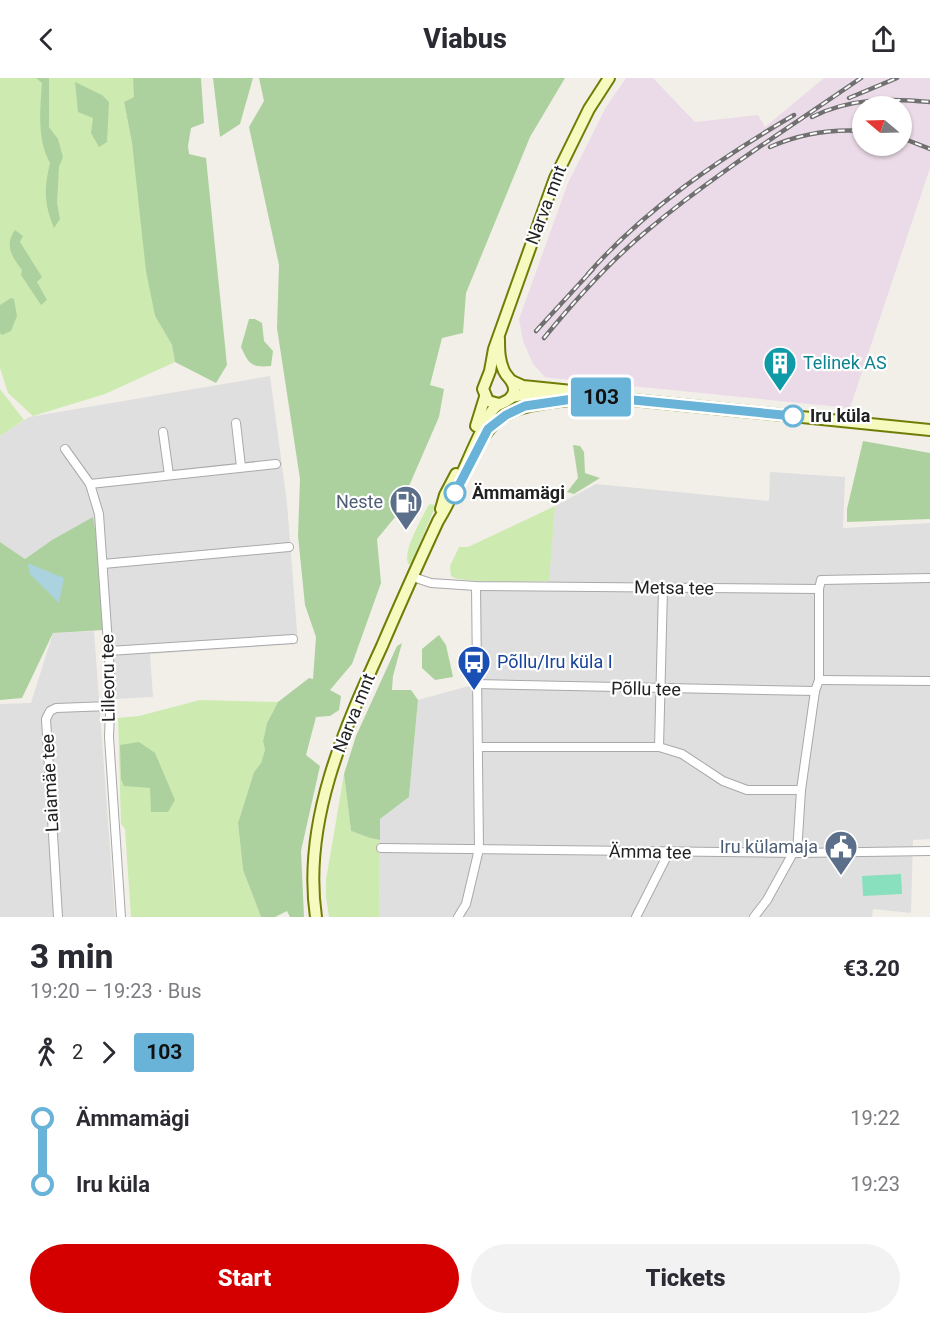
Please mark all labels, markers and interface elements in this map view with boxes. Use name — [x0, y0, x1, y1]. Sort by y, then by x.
icon: back — [30, 23, 63, 56]
text: Viabus — [423, 23, 507, 55]
icon: share — [867, 23, 900, 56]
north arrow — [852, 96, 912, 156]
map controls — [852, 96, 912, 156]
street label: Narva mnt — [521, 162, 570, 247]
building icon: Telinek AS — [762, 345, 798, 392]
place label: Telinek AS — [803, 352, 887, 373]
line badge: 103 — [566, 378, 636, 416]
text: 103 — [583, 385, 619, 409]
marker: Iru küla — [782, 405, 804, 427]
place label: Iru küla — [810, 405, 871, 426]
marker: Ämmamägi — [444, 482, 466, 504]
place label: Ämmamägi — [472, 482, 565, 503]
fuel station icon: Neste — [388, 484, 424, 531]
place label: Neste — [336, 491, 383, 512]
street label: Metsa tee — [634, 576, 714, 599]
street label: Lilleoru tee — [96, 634, 119, 722]
bus stop icon: Põllu/Iru küla I — [456, 644, 492, 691]
place label: Põllu/Iru küla I — [497, 651, 613, 672]
street label: Narva mnt — [328, 670, 379, 755]
street label: Põllu tee — [611, 677, 681, 700]
street label: Laiamäe tee — [36, 733, 63, 833]
public building icon: Iru külamaja — [823, 829, 859, 876]
place label: Iru külamaja — [720, 836, 818, 857]
street label: Ämma tee — [609, 840, 691, 863]
text: 3 min — [30, 937, 113, 976]
text: €3.20 — [843, 956, 900, 981]
text: 19:20 – 19:23 · Bus — [30, 979, 202, 1003]
icon: walk — [30, 1036, 63, 1069]
icon: forward — [92, 1036, 125, 1069]
text: 2 — [72, 1040, 83, 1064]
text: 103 — [146, 1040, 182, 1064]
text: Ämmamägi — [76, 1106, 190, 1131]
text: 19:22 — [850, 1106, 900, 1130]
text: Iru küla — [76, 1172, 150, 1197]
text: 19:23 — [850, 1172, 900, 1196]
button: Start — [30, 1244, 459, 1313]
button: Tickets — [471, 1244, 900, 1313]

